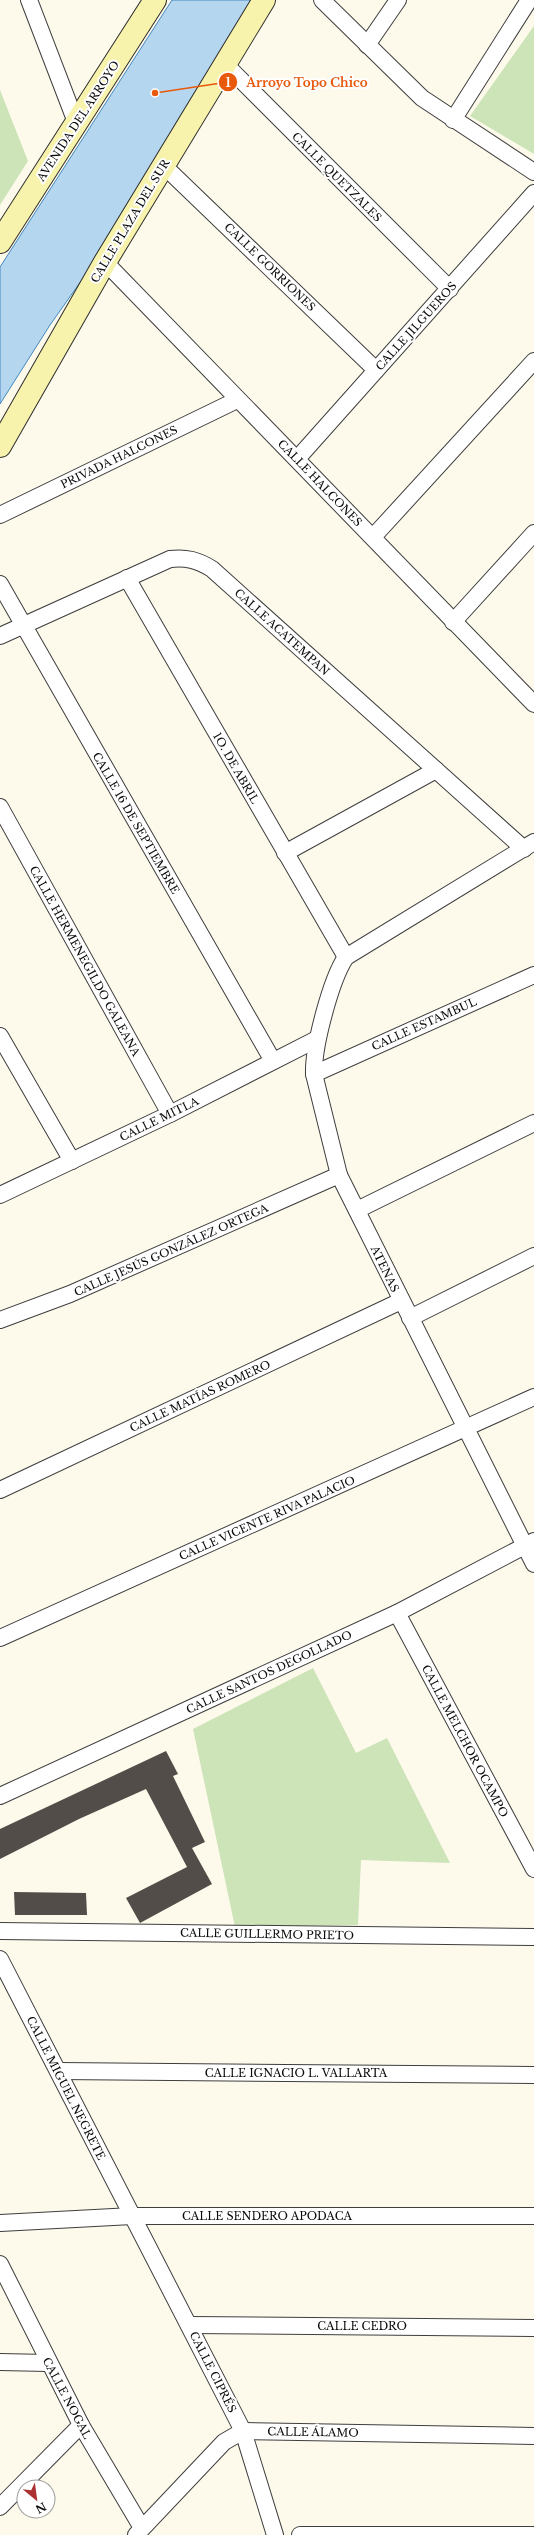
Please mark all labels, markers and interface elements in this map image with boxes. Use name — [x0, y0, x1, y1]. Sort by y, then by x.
street label: AVENIDA DEL ARROYO — [33, 58, 122, 185]
callout: Arroyo Topo Chico — [218, 70, 376, 94]
text: 1 — [225, 75, 231, 90]
text: Arroyo Topo Chico — [245, 75, 368, 90]
street label: CALLE QUETZALES — [289, 129, 385, 225]
street label: CALLE PLAZA DEL SUR — [87, 156, 173, 285]
street label: CALLE GORRIONES — [222, 220, 318, 314]
street label: CALLE JILGUEROS — [373, 279, 459, 373]
street label: PRIVADA HALCONES — [58, 423, 180, 491]
street label: CALLE HALCONES — [275, 437, 365, 529]
street label: CALLE ACATEMPAN — [232, 586, 332, 678]
street label: 1O. DE ABRIL — [210, 730, 262, 806]
street label: CALLE 16 DE SEPTIEMBRE — [90, 750, 182, 896]
street label: CALLE HERMENEGILDO GALEANA — [27, 863, 144, 1059]
street label: CALLE ESTAMBUL — [369, 994, 479, 1054]
street label: CALLE MITLA — [117, 1094, 201, 1144]
street label: CALLE JESÚS GONZÁLEZ ORTEGA — [72, 1200, 271, 1299]
street label: ATENAS — [367, 1243, 402, 1294]
street label: CALLE MATÍAS ROMERO — [127, 1357, 273, 1435]
street label: CALLE VICENTE RIVA PALACIO — [177, 1473, 357, 1563]
street label: CALLE SANTOS DEGOLLADO — [184, 1627, 354, 1717]
street label: CALLE MELCHOR OCAMPO — [419, 1662, 511, 1820]
street label: CALLE GUILLERMO PRIETO — [180, 1925, 354, 1943]
street label: CALLE MIGUEL NEGRETE — [24, 2014, 108, 2162]
street label: CALLE IGNACIO L. VALLARTA — [205, 2066, 388, 2080]
street label: CALLE SENDERO APODACA — [182, 2209, 352, 2223]
street label: CALLE CEDRO — [317, 2319, 407, 2333]
street label: CALLE CIPRÉS — [187, 2329, 239, 2415]
street label: CALLE NOGAL — [40, 2355, 94, 2441]
street label: CALLE ÁLAMO — [267, 2424, 359, 2440]
north arrow — [16, 2479, 56, 2519]
text: N — [32, 2499, 49, 2517]

